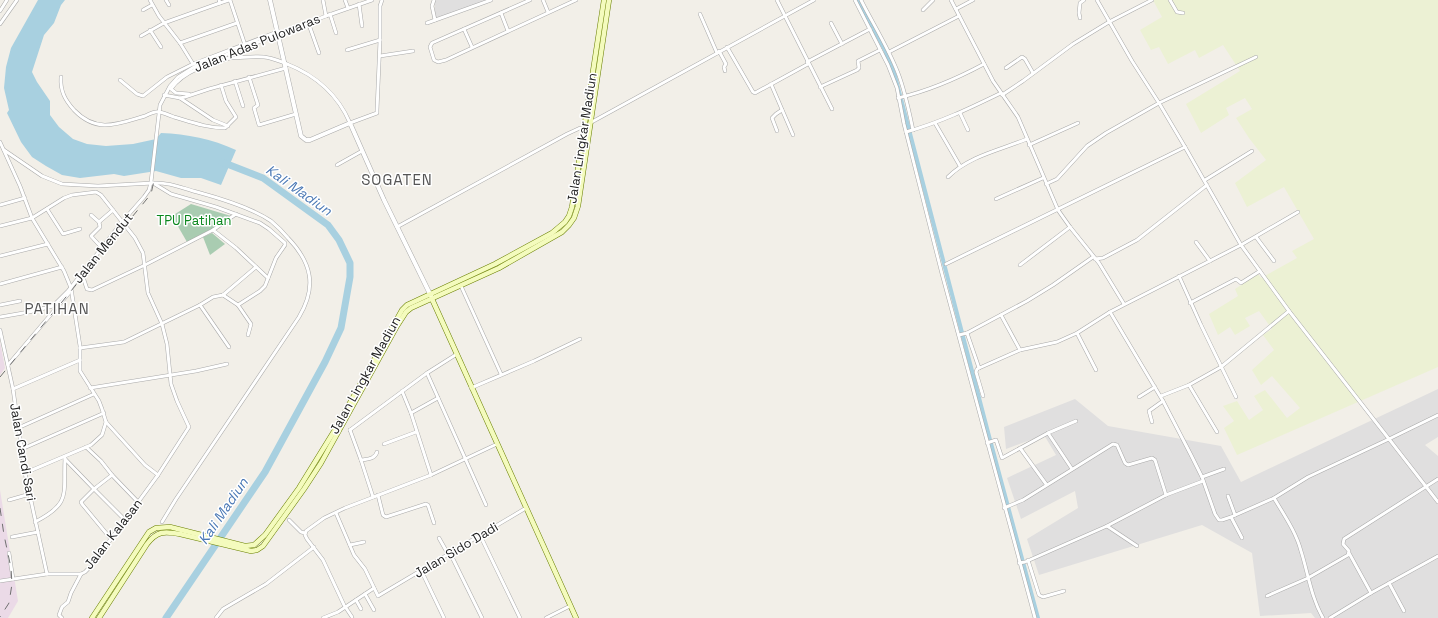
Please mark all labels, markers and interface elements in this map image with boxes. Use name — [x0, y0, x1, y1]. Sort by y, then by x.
street label: Jalan Adas Pulowaras — [191, 10, 323, 76]
street label: Jalan Lingkar Madiun — [563, 71, 601, 205]
water label: Kali Madiun — [262, 161, 336, 220]
district label: SOGATEN — [361, 170, 433, 189]
street label: Jalan Mendut — [69, 209, 137, 287]
park label: TPU Patihan — [157, 212, 231, 229]
district label: PATIHAN — [24, 299, 90, 318]
street label: Jalan Lingkar Madiun — [326, 313, 404, 437]
street label: Jalan Candi Sari — [6, 402, 40, 502]
water label: Kali Madiun — [194, 474, 252, 548]
street label: Jalan Kalasan — [80, 495, 146, 573]
street label: Jalan Sido Dadi — [411, 518, 501, 582]

